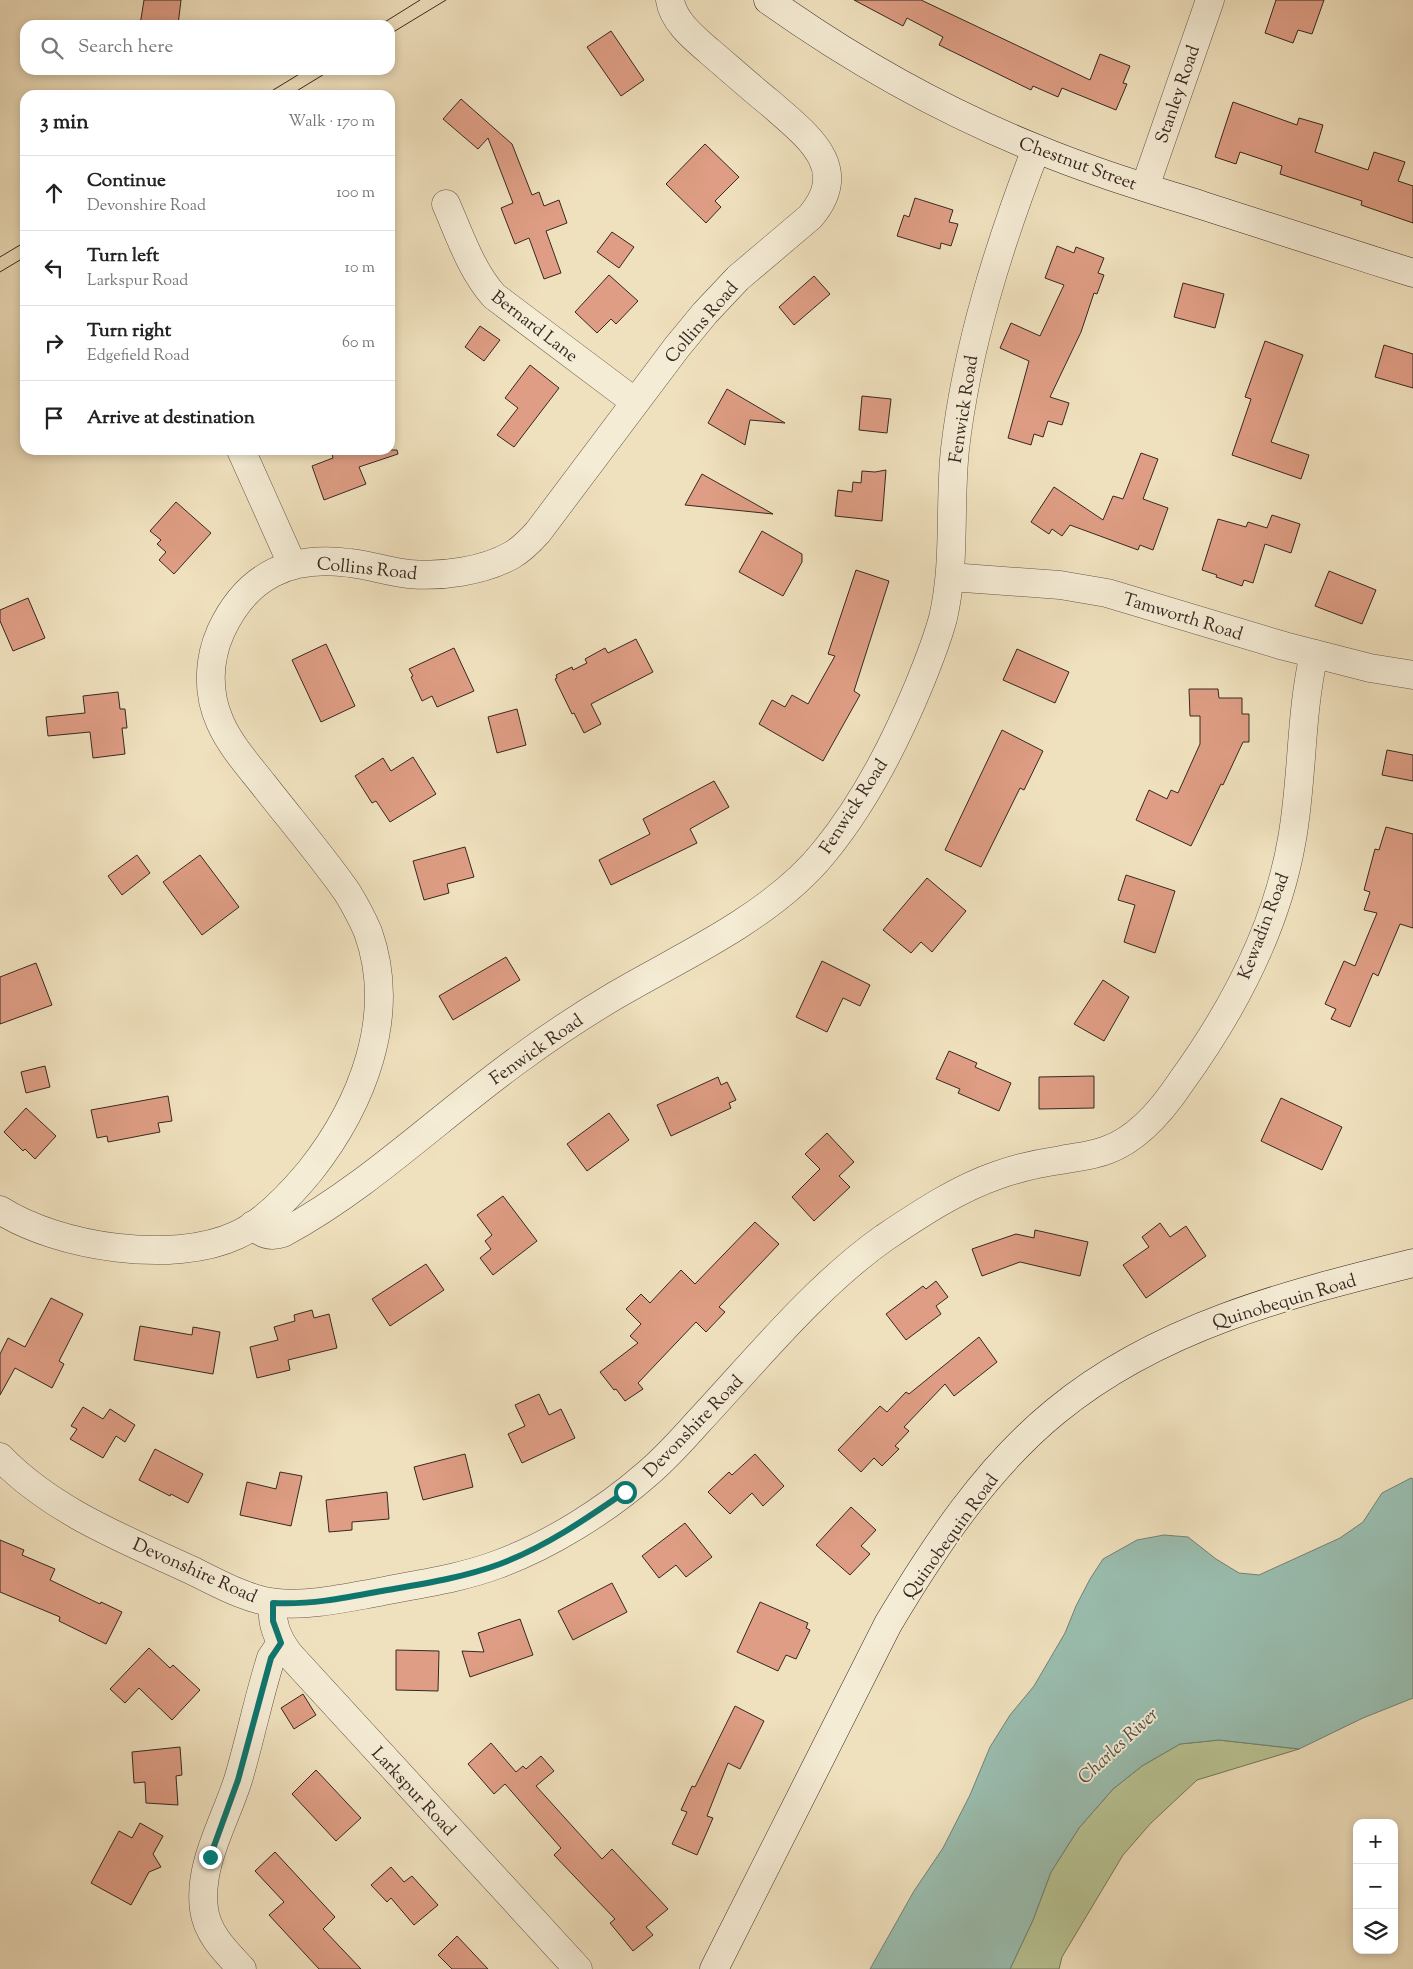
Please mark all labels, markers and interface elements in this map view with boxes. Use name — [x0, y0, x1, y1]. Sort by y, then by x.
search box — [20, 20, 395, 75]
icon: search — [38, 34, 66, 62]
text: Search here — [78, 34, 173, 61]
street label: Stanley Road — [1150, 42, 1208, 147]
text: 3 min — [40, 108, 89, 138]
text: Walk · 170 m — [288, 111, 375, 134]
street label: Chestnut Street — [1015, 131, 1140, 198]
text: Continue — [87, 168, 166, 195]
icon: ahead — [40, 179, 68, 207]
text: 100 m — [336, 182, 375, 205]
text: Devonshire Road — [87, 195, 206, 218]
text: Turn left — [87, 243, 159, 270]
icon: left — [40, 254, 68, 282]
text: 10 m — [345, 257, 375, 280]
text: Larkspur Road — [87, 270, 188, 293]
street label: Collins Road — [660, 277, 745, 370]
street label: Bernard Lane — [485, 285, 583, 370]
text: Turn right — [87, 318, 171, 345]
icon: right — [40, 329, 68, 357]
text: 60 m — [342, 332, 375, 355]
text: Edgefield Road — [87, 345, 190, 368]
street label: Fenwick Road — [944, 354, 986, 465]
icon: arrive — [40, 404, 68, 432]
text: Arrive at destination — [87, 405, 255, 432]
street label: Collins Road — [315, 552, 418, 588]
street label: Tamworth Road — [1119, 587, 1246, 649]
street label: Fenwick Road — [814, 754, 895, 860]
street label: Kewadin Road — [1233, 870, 1297, 984]
street label: Fenwick Road — [485, 1009, 589, 1093]
street label: Quinobequin Road — [1209, 1269, 1360, 1337]
street label: Devonshire Road — [639, 1370, 750, 1485]
street label: Quinobequin Road — [897, 1469, 1006, 1605]
route start — [614, 1481, 637, 1504]
street label: Devonshire Road — [128, 1533, 261, 1611]
water label: Charles River — [1072, 1702, 1165, 1791]
street label: Larkspur Road — [364, 1742, 461, 1843]
map controls — [1353, 1819, 1398, 1954]
button: + — [1353, 1819, 1398, 1864]
route end — [199, 1846, 222, 1869]
button: − — [1353, 1864, 1398, 1909]
button: layers — [1353, 1909, 1398, 1954]

